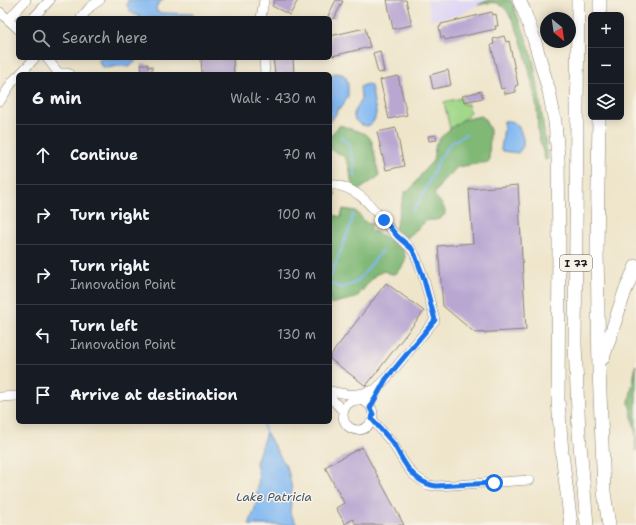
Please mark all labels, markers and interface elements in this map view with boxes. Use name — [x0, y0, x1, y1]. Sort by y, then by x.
north arrow — [540, 12, 576, 48]
map controls — [588, 12, 624, 120]
button: + — [588, 12, 624, 48]
search box — [16, 16, 332, 60]
icon: search — [30, 27, 52, 49]
text: Search here — [62, 28, 148, 48]
button: − — [588, 48, 624, 84]
button: layers — [588, 84, 624, 120]
text: 6 min — [32, 87, 82, 109]
text: Walk · 430 m — [230, 90, 316, 107]
icon: ahead — [32, 144, 54, 166]
text: Continue — [70, 145, 138, 165]
text: 70 m — [282, 146, 316, 163]
icon: right — [32, 204, 54, 226]
text: Turn right — [70, 205, 150, 225]
text: 100 m — [277, 206, 316, 223]
route end — [375, 211, 393, 229]
road number: I 77 — [560, 255, 592, 271]
text: Turn right — [70, 256, 150, 276]
icon: right — [32, 264, 54, 286]
text: 130 m — [278, 266, 316, 283]
text: Innovation Point — [70, 276, 176, 293]
text: Turn left — [70, 316, 138, 336]
icon: left — [32, 324, 54, 346]
text: 130 m — [278, 326, 316, 343]
text: Innovation Point — [70, 336, 176, 353]
icon: arrive — [32, 384, 54, 406]
text: Arrive at destination — [70, 385, 238, 405]
route start — [485, 474, 503, 492]
water label: Lake Patricia — [236, 489, 312, 505]

